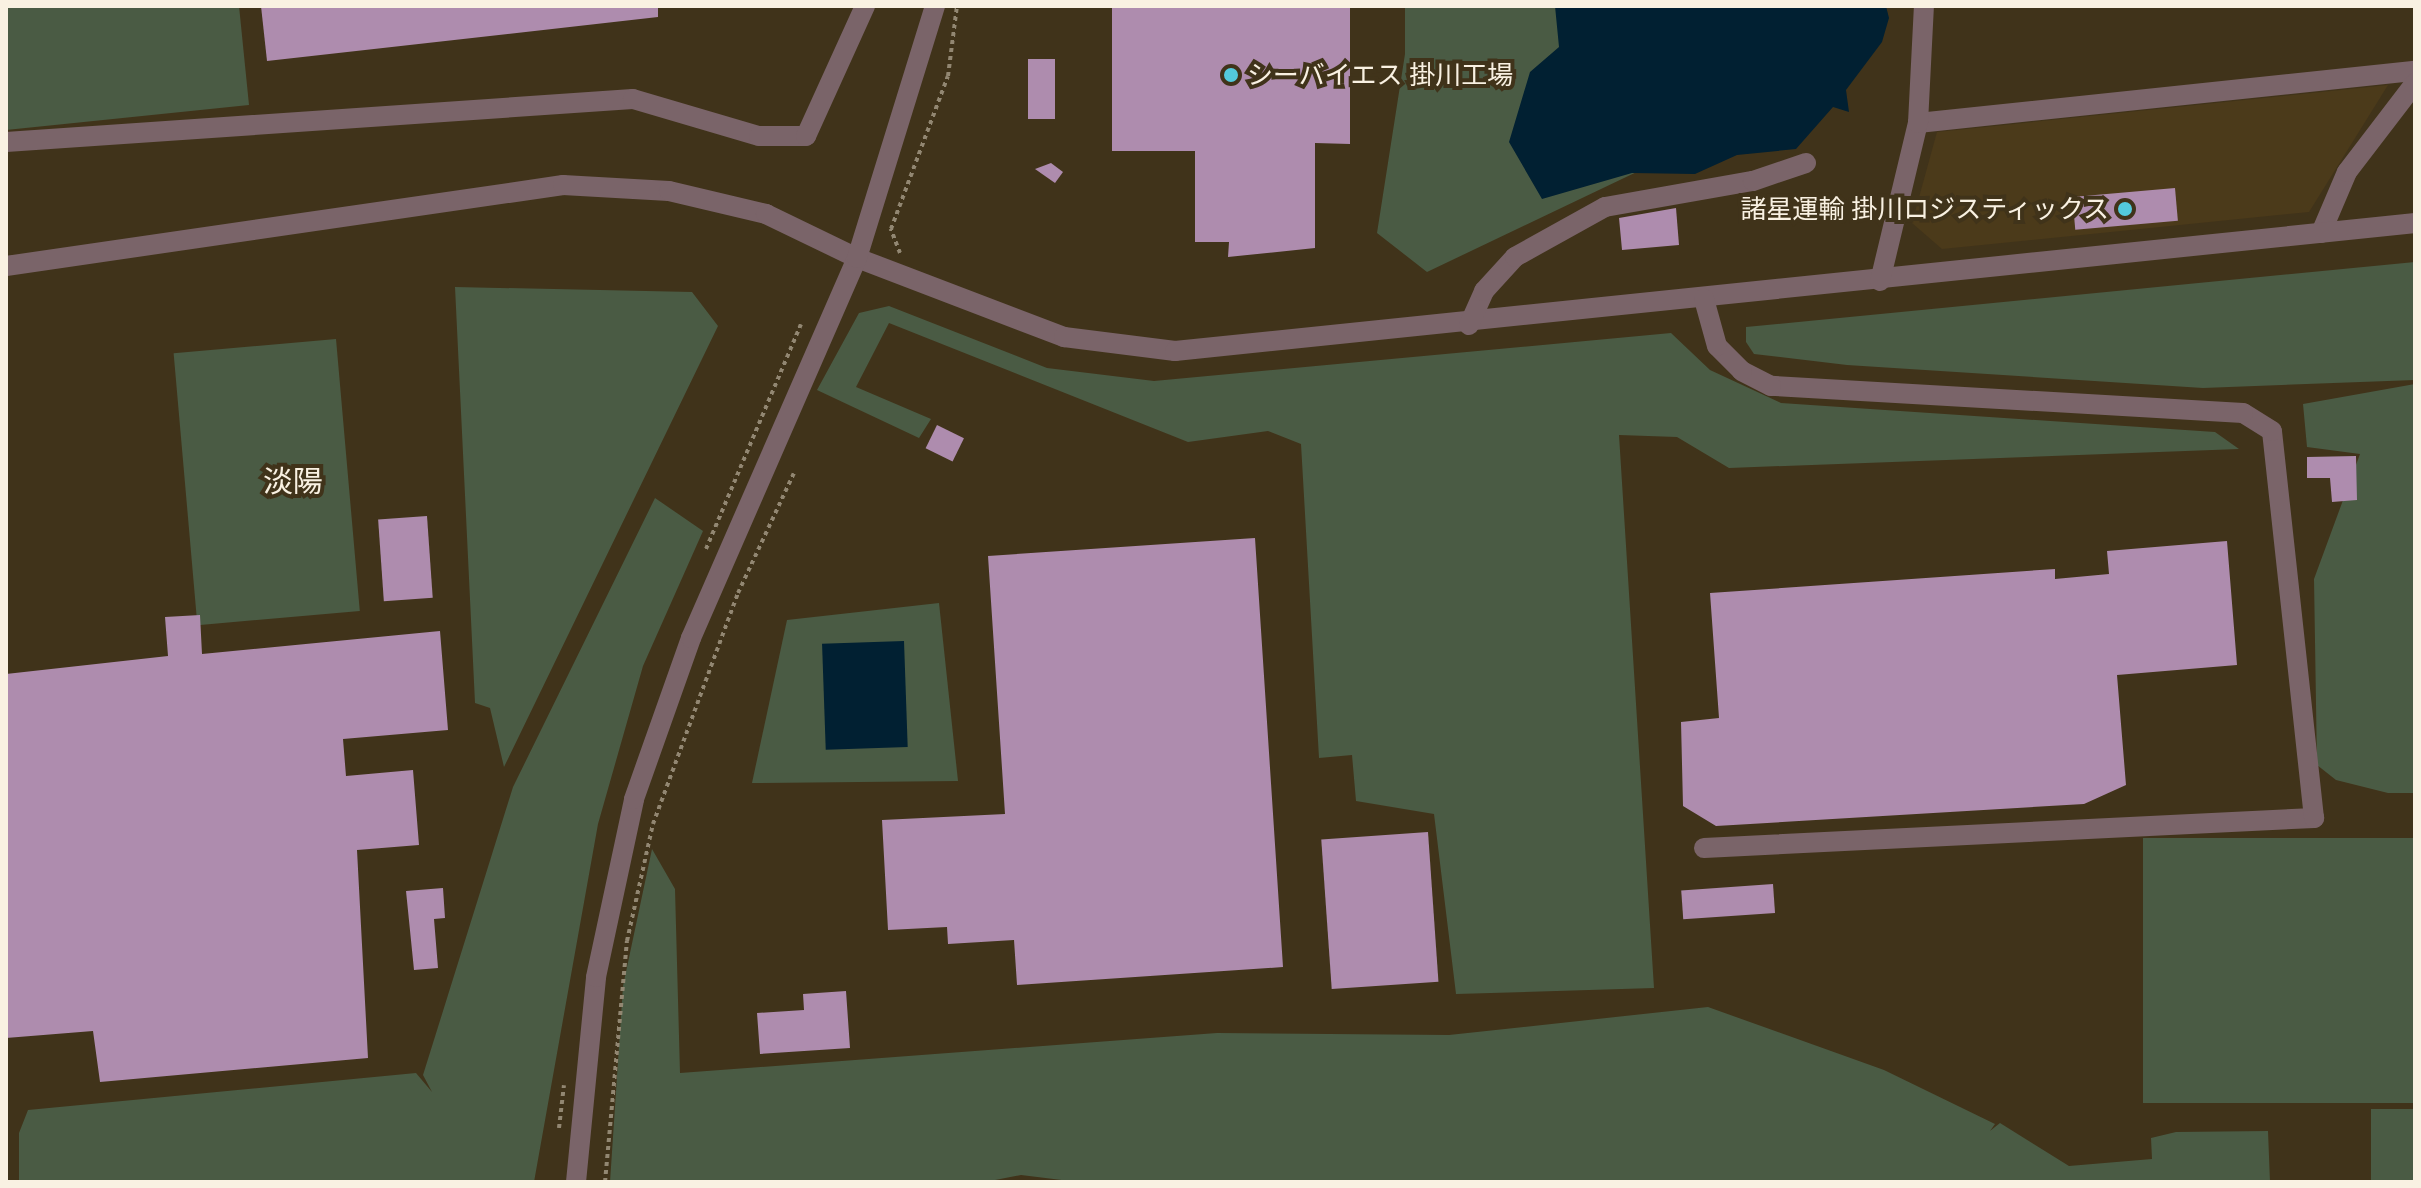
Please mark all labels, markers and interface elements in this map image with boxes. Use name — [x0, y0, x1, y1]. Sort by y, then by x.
place label: シーバイエス 掛川工場 — [1247, 59, 1514, 91]
marker: シーバイエス 掛川工場 — [1222, 66, 1240, 84]
place label: 諸星運輸 掛川ロジスティックス — [1738, 193, 2109, 225]
marker: 諸星運輸 掛川ロジスティックス — [2116, 200, 2134, 218]
district label: 淡陽 — [263, 463, 323, 499]

